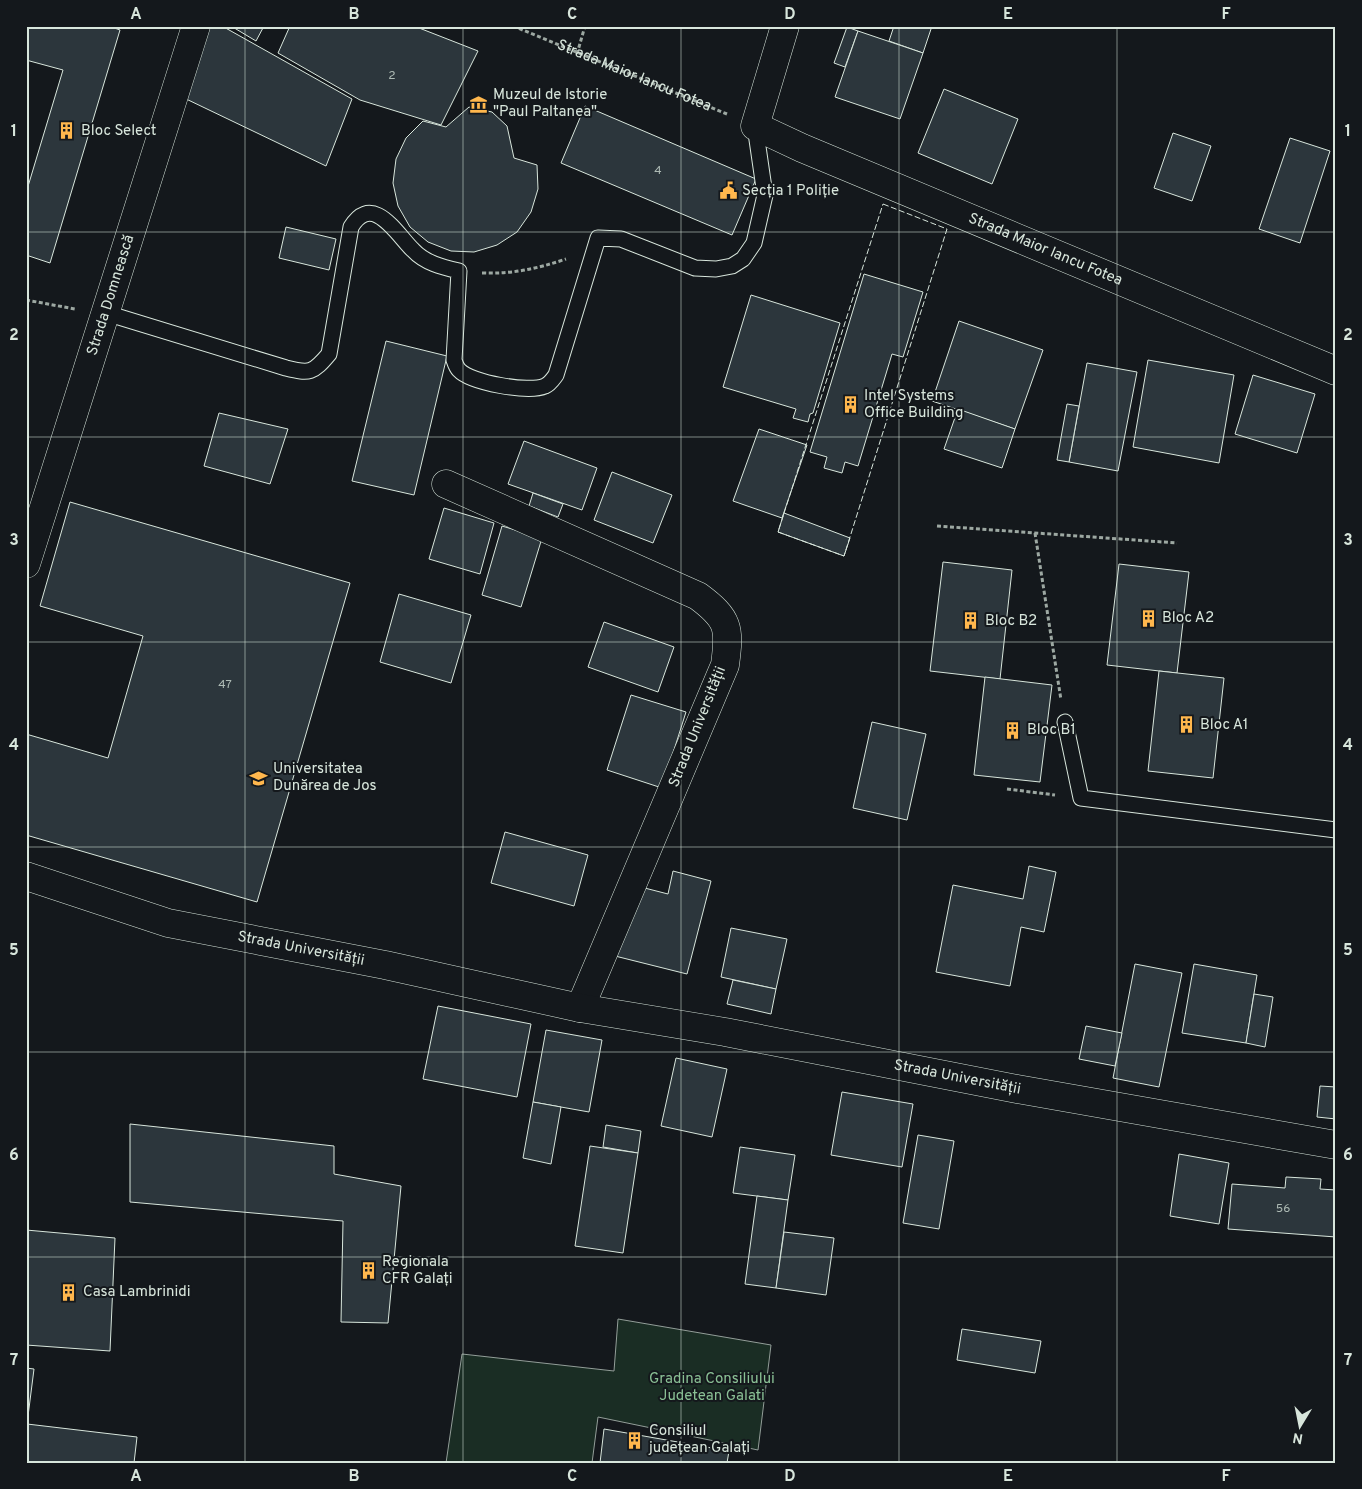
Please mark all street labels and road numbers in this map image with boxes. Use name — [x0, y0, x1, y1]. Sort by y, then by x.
street label: Strada Maior Iancu Fotea — [554, 36, 714, 116]
street label: Strada Maior Iancu Fotea — [965, 209, 1125, 290]
street label: Strada Domnească — [83, 232, 139, 358]
street label: Strada Universității — [665, 664, 731, 790]
street label: Strada Universității — [236, 927, 366, 970]
street label: Strada Universității — [892, 1056, 1022, 1099]

